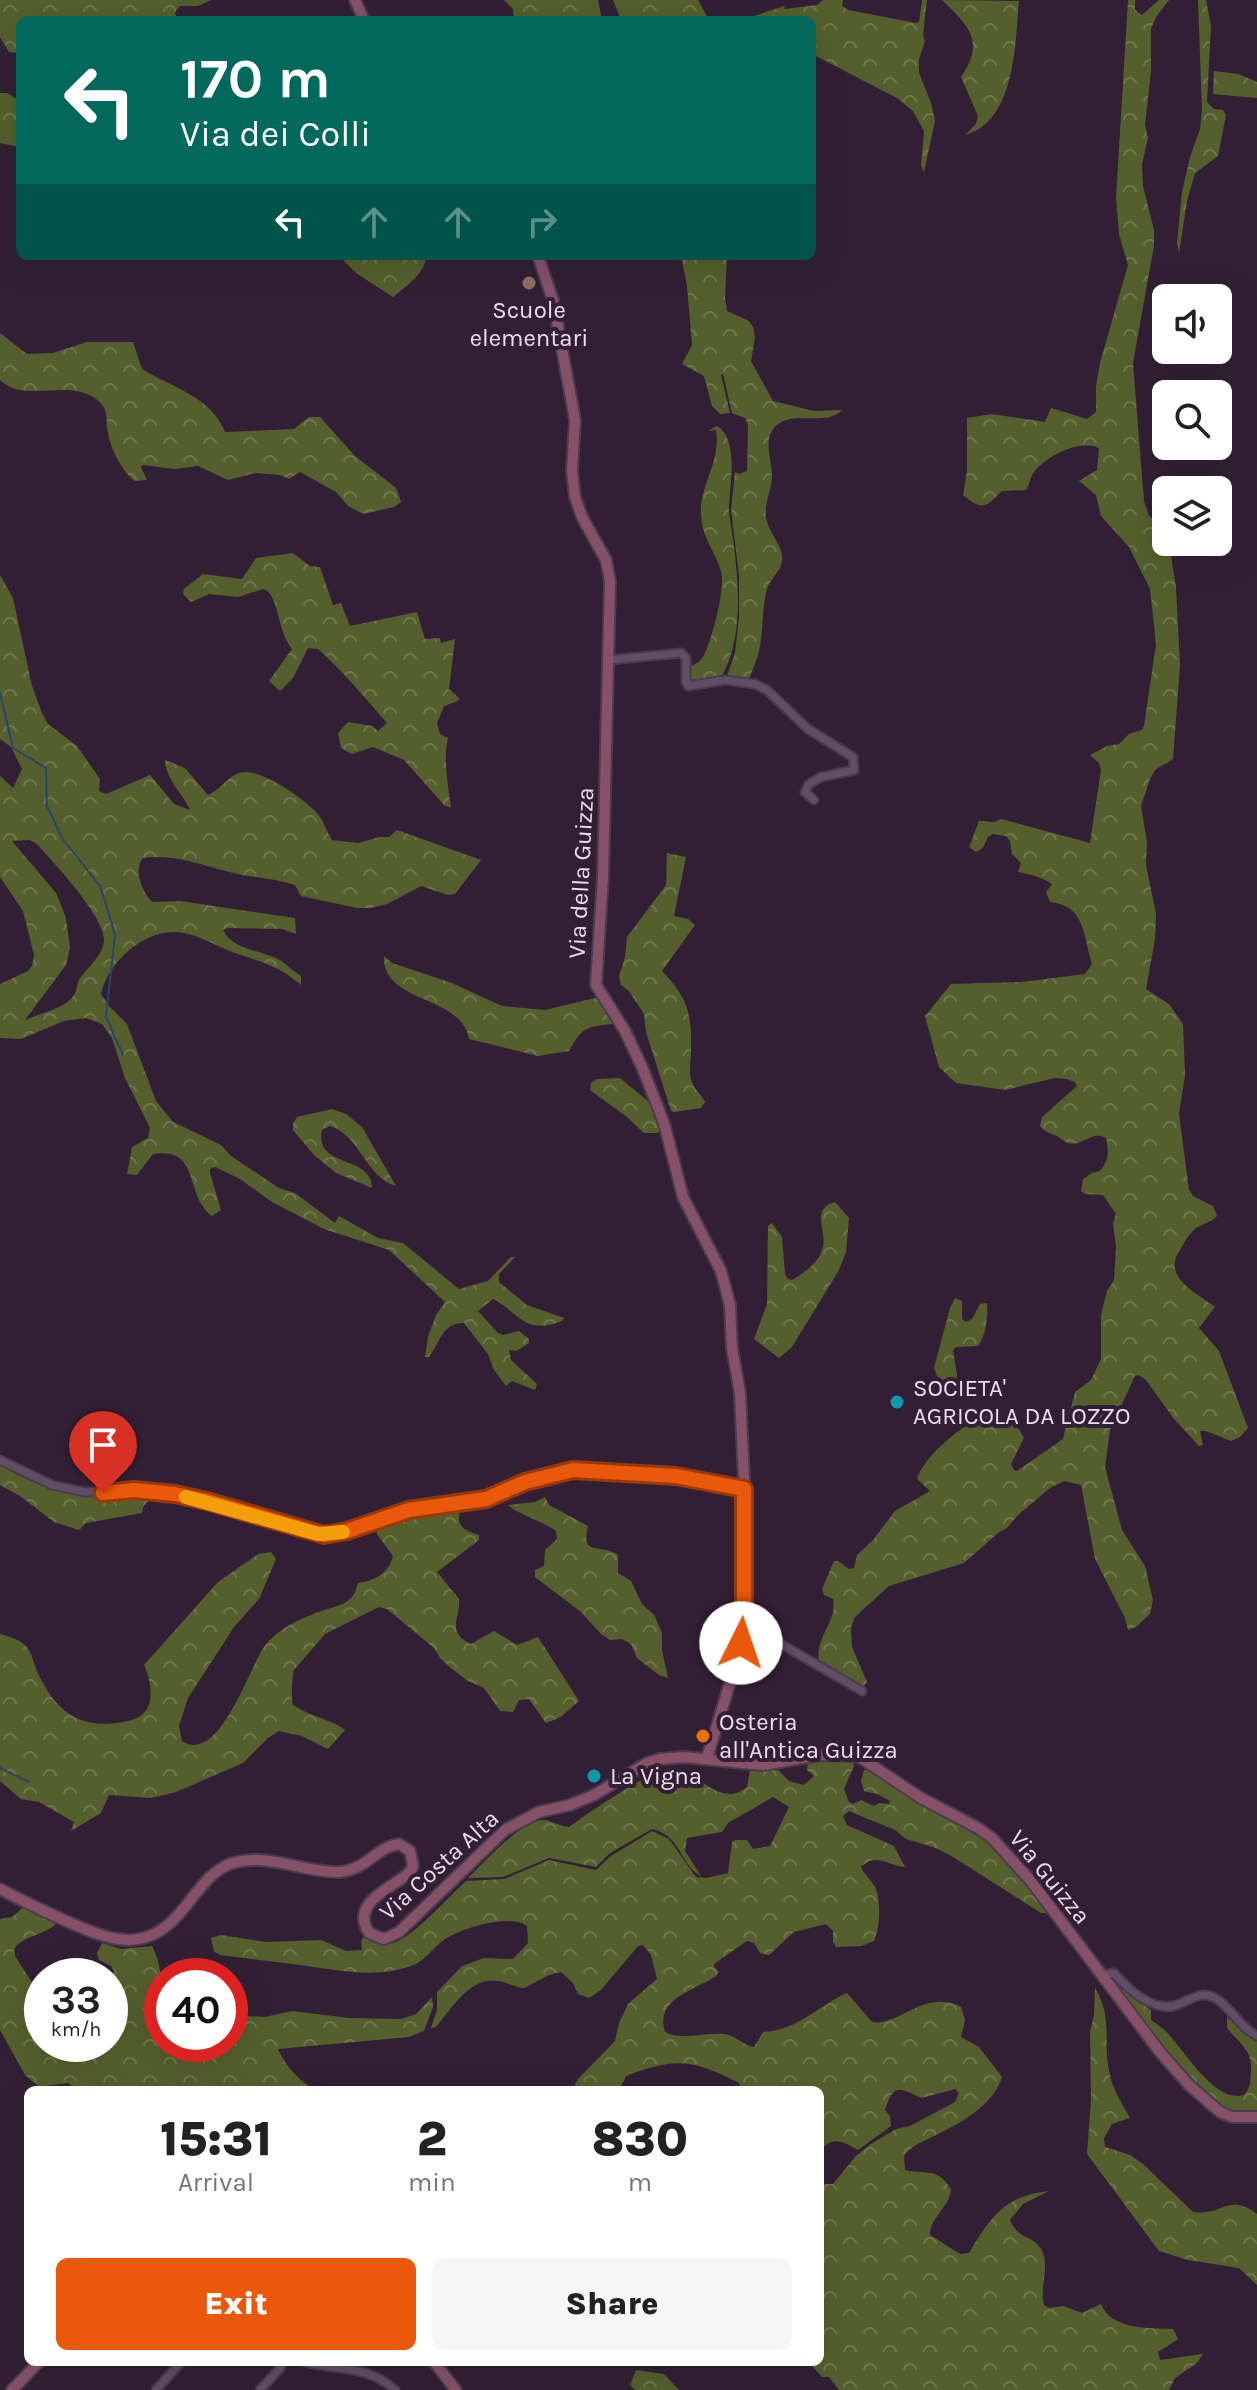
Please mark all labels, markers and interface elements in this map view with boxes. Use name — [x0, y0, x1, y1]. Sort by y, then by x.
text: 170 m — [180, 46, 331, 111]
icon: left — [48, 48, 152, 152]
text: Via dei Colli — [180, 113, 371, 155]
icon: left — [268, 200, 312, 244]
icon: ahead — [352, 200, 396, 244]
icon: ahead — [436, 200, 480, 244]
icon: right — [520, 200, 564, 244]
marker: Scuole elementari — [520, 274, 538, 292]
map controls — [1152, 284, 1232, 556]
button: sound — [1152, 284, 1232, 364]
place label: Scuole elementari — [470, 296, 588, 352]
button: search — [1152, 380, 1232, 460]
button: layers — [1152, 476, 1232, 556]
street label: Via della Guizza — [563, 787, 599, 959]
place label: SOCIETA' AGRICOLA DA LOZZO — [913, 1374, 1131, 1430]
marker: SOCIETA' AGRICOLA DA LOZZO — [888, 1393, 906, 1411]
pin — [69, 1411, 137, 1493]
icon: arrive — [81, 1423, 125, 1467]
position arrow — [699, 1601, 783, 1685]
place label: Osteria all'Antica Guizza — [719, 1708, 898, 1764]
marker: Osteria all'Antica Guizza — [694, 1727, 712, 1745]
place label: La Vigna — [610, 1762, 702, 1790]
marker: La Vigna — [585, 1767, 603, 1785]
street label: Via Costa Alta — [374, 1804, 504, 1926]
street label: Via Guizza — [1004, 1824, 1096, 1930]
speed limit sign: 40 — [144, 1958, 248, 2062]
text: 33 — [51, 1976, 101, 2023]
text: km/h — [51, 2018, 101, 2041]
text: 15:31 — [160, 2111, 272, 2167]
text: 2 — [417, 2111, 447, 2167]
text: 830 — [592, 2111, 688, 2167]
text: Arrival — [178, 2167, 254, 2198]
text: min — [408, 2167, 456, 2198]
text: m — [628, 2167, 652, 2198]
button: Exit — [56, 2258, 416, 2350]
button: Share — [432, 2258, 792, 2350]

